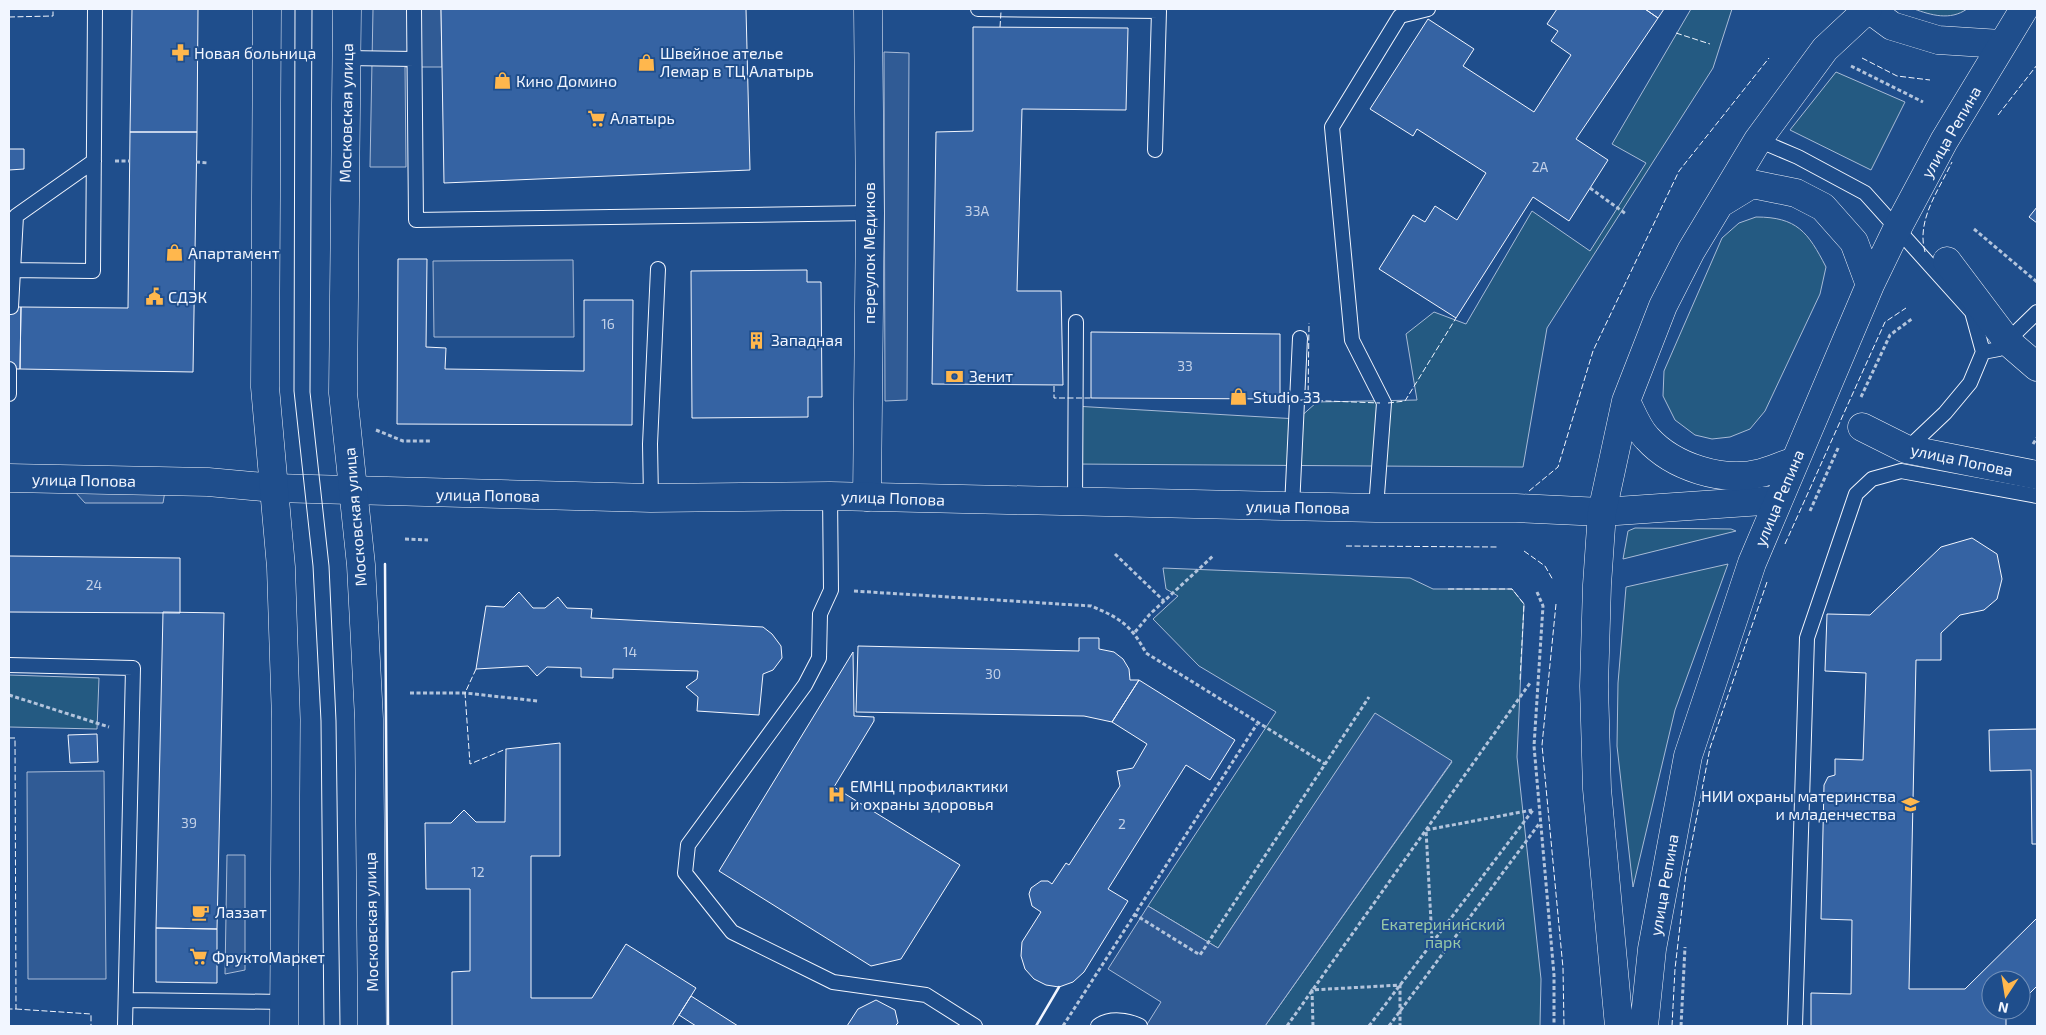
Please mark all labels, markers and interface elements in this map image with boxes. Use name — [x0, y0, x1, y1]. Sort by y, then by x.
pharmacy icon: Новая больница — [170, 43, 190, 63]
place label: Новая больница — [194, 43, 316, 62]
street label: Московская улица — [335, 43, 357, 183]
place label: Швейное ателье Лемар в ТЦ Алатырь — [660, 43, 814, 80]
shop icon: Швейное ателье Лемар в ТЦ Алатырь — [636, 52, 656, 72]
shop icon: Кино Домино — [492, 71, 512, 91]
place label: Кино Домино — [516, 71, 617, 90]
street label: улица Репина — [1917, 82, 1985, 182]
supermarket icon: Алатырь — [586, 108, 606, 128]
place label: Алатырь — [610, 108, 675, 127]
house number: 2А — [1532, 158, 1549, 175]
street label: переулок Медиков — [859, 182, 879, 324]
house number: 33А — [965, 202, 989, 219]
shop icon: Апартамент — [164, 243, 184, 263]
place label: Апартамент — [188, 243, 280, 262]
public building icon: СДЭК — [144, 287, 164, 307]
place label: СДЭК — [168, 287, 207, 306]
house number: 16 — [601, 315, 615, 332]
building icon: Западная — [747, 330, 767, 350]
place label: Западная — [771, 330, 843, 349]
house number: 33 — [1177, 357, 1193, 374]
bank icon: Зенит — [945, 366, 965, 386]
place label: Зенит — [969, 366, 1013, 385]
shop icon: Studio 33 — [1229, 387, 1249, 407]
place label: Studio 33 — [1253, 387, 1321, 406]
street label: улица Попова — [1909, 439, 2015, 481]
street label: Московская улица — [339, 447, 371, 587]
street label: улица Репина — [1750, 447, 1808, 549]
street label: улица Попова — [32, 469, 136, 491]
street label: улица Попова — [436, 484, 540, 506]
street label: улица Попова — [841, 486, 945, 510]
street label: улица Попова — [1246, 496, 1350, 518]
house number: 24 — [86, 576, 102, 593]
house number: 14 — [623, 643, 637, 660]
house number: 30 — [985, 665, 1001, 682]
place label: ЕМНЦ профилактики и охраны здоровья — [850, 776, 1008, 813]
hospital icon: ЕМНЦ профилактики и охраны здоровья — [826, 785, 846, 805]
place label: НИИ охраны материнства и младенчества — [1701, 786, 1896, 823]
school or university icon: НИИ охраны материнства и младенчества — [1900, 795, 1920, 815]
house number: 39 — [181, 814, 197, 831]
house number: 2 — [1118, 815, 1126, 832]
street label: улица Репина — [1645, 833, 1683, 937]
street label: Московская улица — [360, 852, 382, 992]
house number: 12 — [471, 863, 485, 880]
cafe icon: Лаззат — [191, 902, 211, 922]
place label: Лаззат — [215, 902, 267, 921]
park label: Екатерининский парк — [1381, 914, 1505, 951]
supermarket icon: ФруктоМаркет — [188, 947, 208, 967]
place label: ФруктоМаркет — [212, 947, 325, 967]
north arrow — [1981, 970, 2031, 1020]
text: N — [1996, 999, 2010, 1018]

